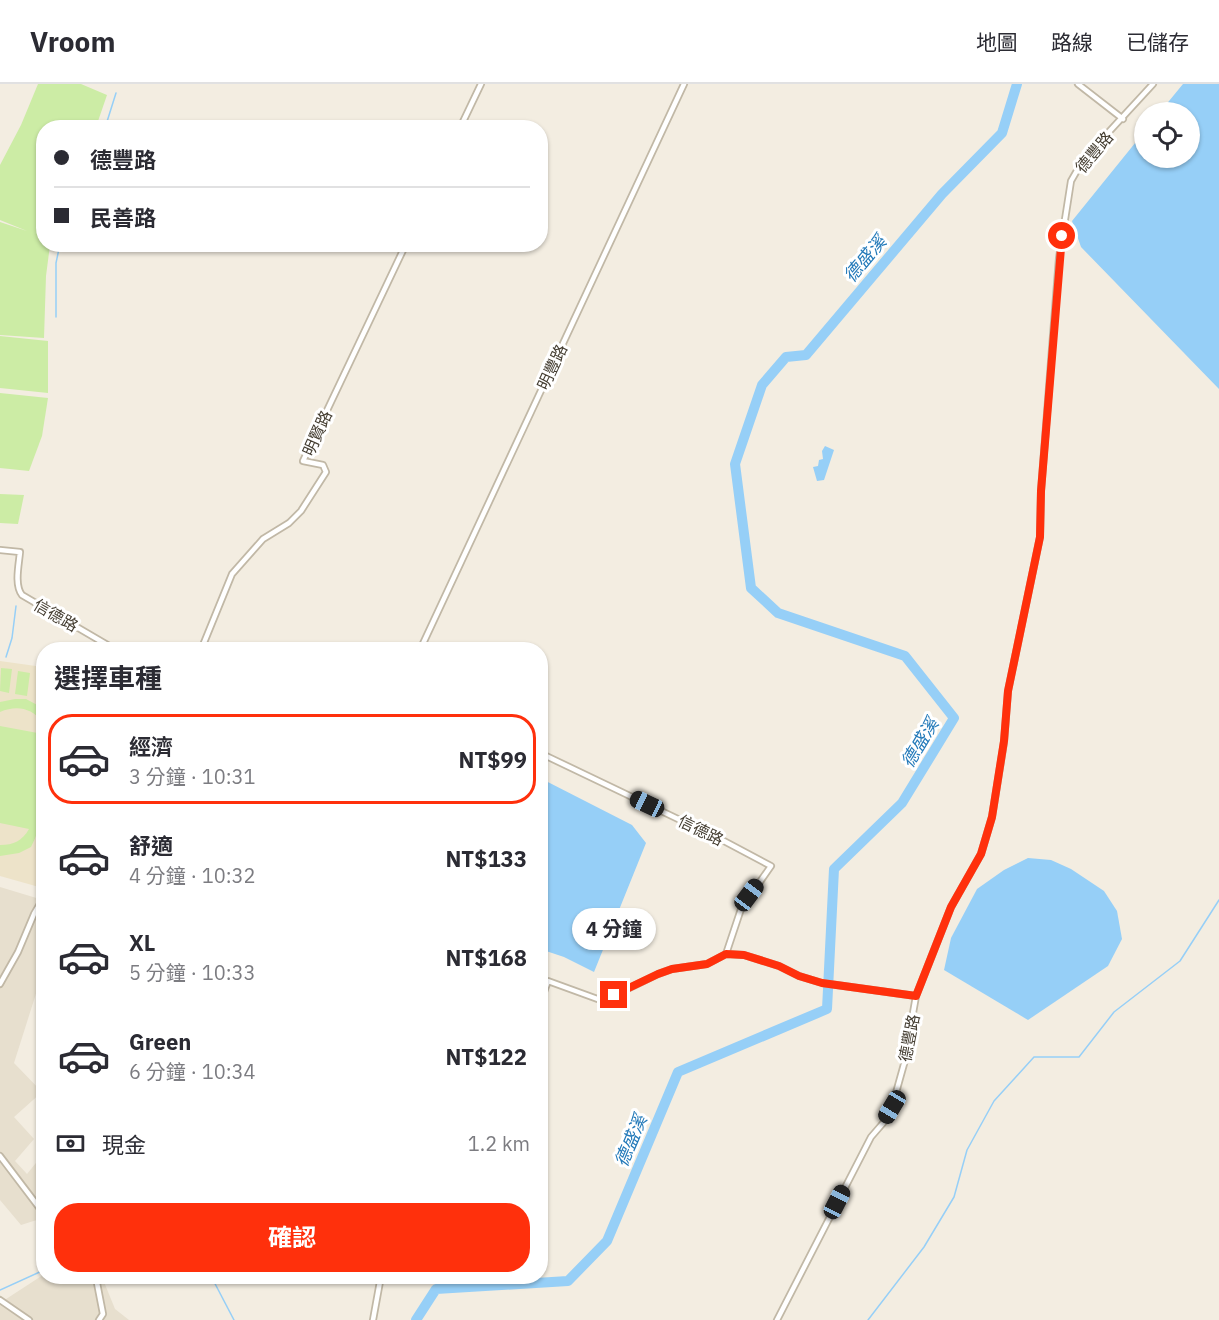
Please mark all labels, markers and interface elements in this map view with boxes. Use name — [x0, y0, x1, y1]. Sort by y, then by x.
text: Vroom — [30, 23, 115, 60]
text: 地圖 — [976, 28, 1018, 56]
text: 路線 — [1051, 28, 1093, 56]
text: 已儲存 — [1126, 28, 1189, 56]
map controls — [1134, 102, 1200, 168]
button: locate — [1134, 102, 1200, 168]
street label: 德豐路 — [1071, 127, 1117, 177]
text: 德豐路 — [90, 145, 156, 174]
text: 民善路 — [90, 203, 156, 232]
route start — [1048, 222, 1075, 249]
water label: 德盛溪 — [838, 228, 893, 287]
street label: 明豐路 — [533, 341, 571, 393]
street label: 明賢路 — [298, 407, 336, 459]
street label: 信德路 — [30, 594, 82, 636]
text: 選擇車種 — [54, 660, 162, 695]
water label: 德盛溪 — [896, 711, 945, 772]
icon: car — [57, 732, 111, 786]
text: 經濟 — [129, 732, 173, 761]
text: NT$99 — [459, 745, 527, 774]
text: 3 分鐘 · 10:31 — [129, 763, 256, 790]
car — [627, 788, 667, 820]
street label: 信德路 — [675, 810, 727, 850]
icon: car — [57, 831, 111, 885]
text: 舒適 — [129, 831, 173, 860]
text: NT$133 — [445, 844, 527, 873]
text: 4 分鐘 · 10:32 — [129, 862, 256, 889]
car — [731, 875, 767, 915]
callout: 4 分鐘 — [572, 908, 656, 950]
text: 4 分鐘 — [586, 915, 642, 942]
text: XL — [129, 928, 155, 957]
icon: car — [57, 930, 111, 984]
text: NT$168 — [445, 943, 527, 972]
text: 5 分鐘 · 10:33 — [129, 959, 256, 986]
route end — [600, 981, 627, 1008]
street label: 德豐路 — [895, 1013, 923, 1063]
text: Green — [129, 1027, 191, 1056]
icon: car — [57, 1029, 111, 1083]
text: NT$122 — [445, 1042, 527, 1071]
text: 6 分鐘 · 10:34 — [129, 1058, 256, 1085]
car — [875, 1087, 909, 1127]
water label: 德盛溪 — [609, 1109, 653, 1170]
icon: cash — [54, 1127, 87, 1160]
text: 現金 — [102, 1130, 146, 1159]
text: 1.2 km — [468, 1130, 530, 1157]
car — [821, 1182, 853, 1222]
button: 確認 — [54, 1203, 530, 1272]

